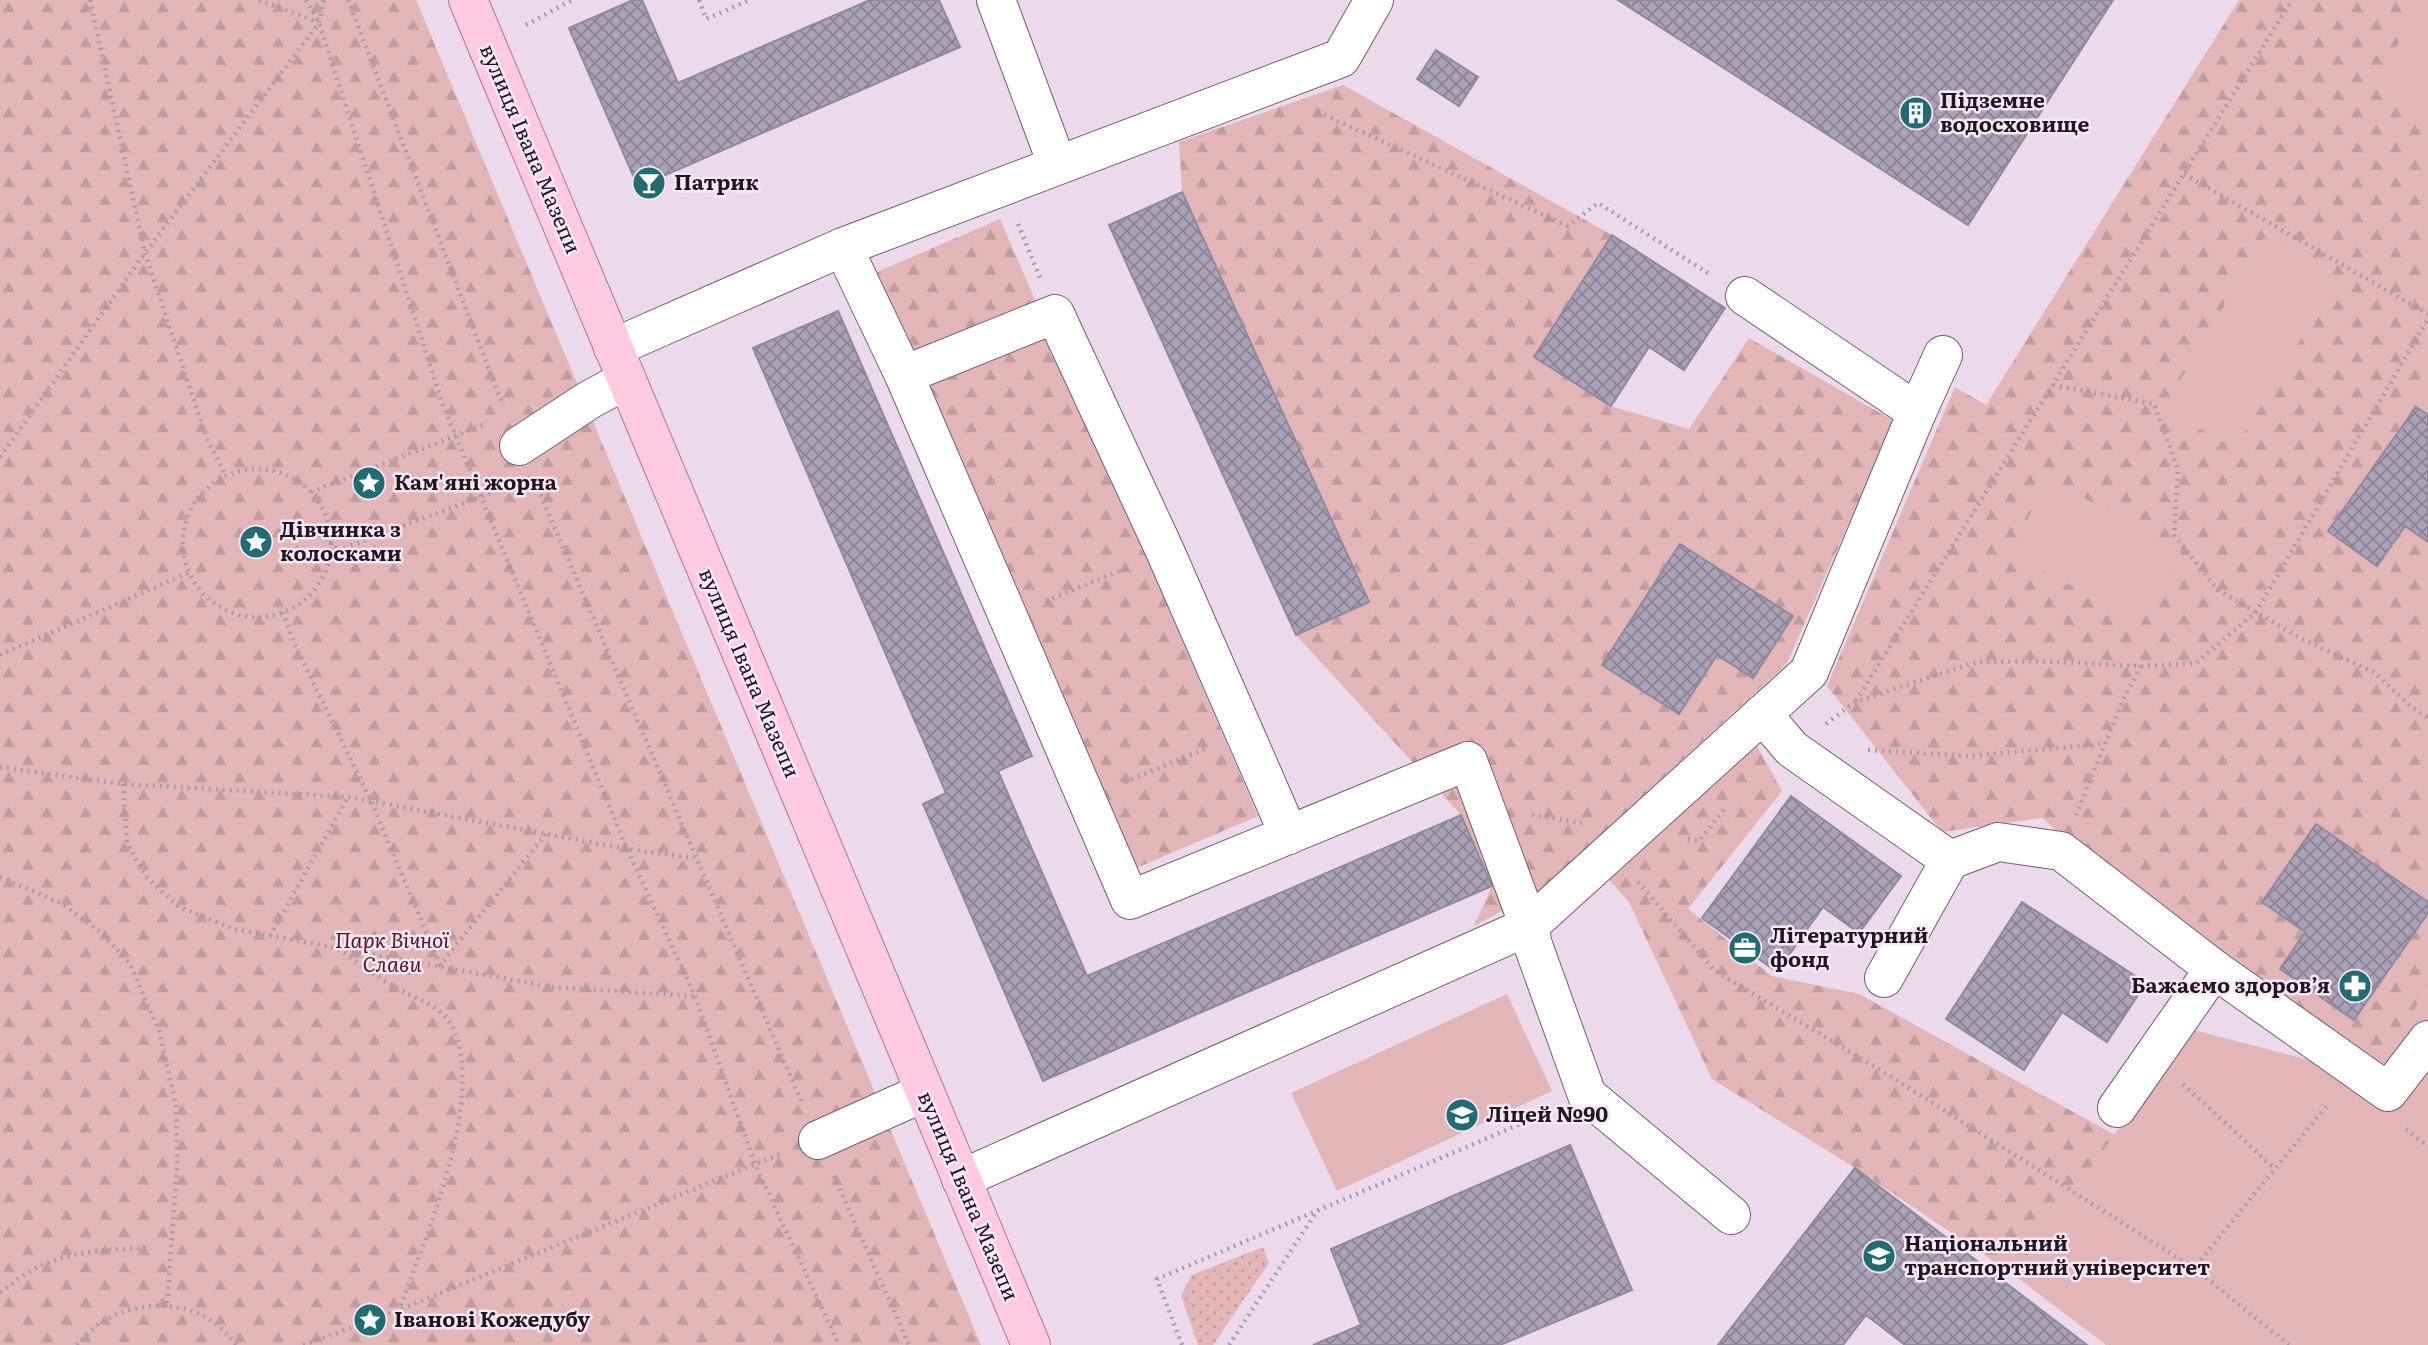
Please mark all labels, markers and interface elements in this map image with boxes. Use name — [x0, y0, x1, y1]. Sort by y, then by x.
street label: вулиця Івана Мазепи — [474, 38, 591, 258]
place label: Підземне водосховище — [1940, 83, 2090, 138]
building icon: Підземне водосховище — [1897, 94, 1935, 132]
bar icon: Патрик — [630, 164, 668, 202]
place label: Патрик — [674, 165, 759, 196]
place icon: Кам'яні жорна — [350, 464, 388, 502]
place label: Кам'яні жорна — [394, 465, 558, 496]
place label: Дівчинка з колосками — [280, 512, 402, 567]
place icon: Дівчинка з колосками — [237, 523, 275, 561]
street label: вулиця Івана Мазепи — [693, 562, 810, 782]
place label: Літературний фонд — [1770, 918, 1929, 973]
park label: Парк Вічної Слави — [335, 923, 450, 978]
office icon: Літературний фонд — [1726, 929, 1764, 967]
pharmacy icon: Бажаємо здоровʼя — [2336, 967, 2374, 1005]
place label: Бажаємо здоровʼя — [2131, 968, 2330, 999]
street label: вулиця Івана Мазепи — [912, 1085, 1029, 1305]
school or university icon: Ліцей №90 — [1443, 1096, 1481, 1134]
place label: Ліцей №90 — [1486, 1097, 1608, 1128]
place label: Національний транспортний університет — [1904, 1226, 2210, 1281]
school or university icon: Національний транспортний університет — [1860, 1237, 1898, 1275]
place icon: Іванові Кожедубу — [351, 1301, 389, 1339]
place label: Іванові Кожедубу — [394, 1302, 590, 1333]

